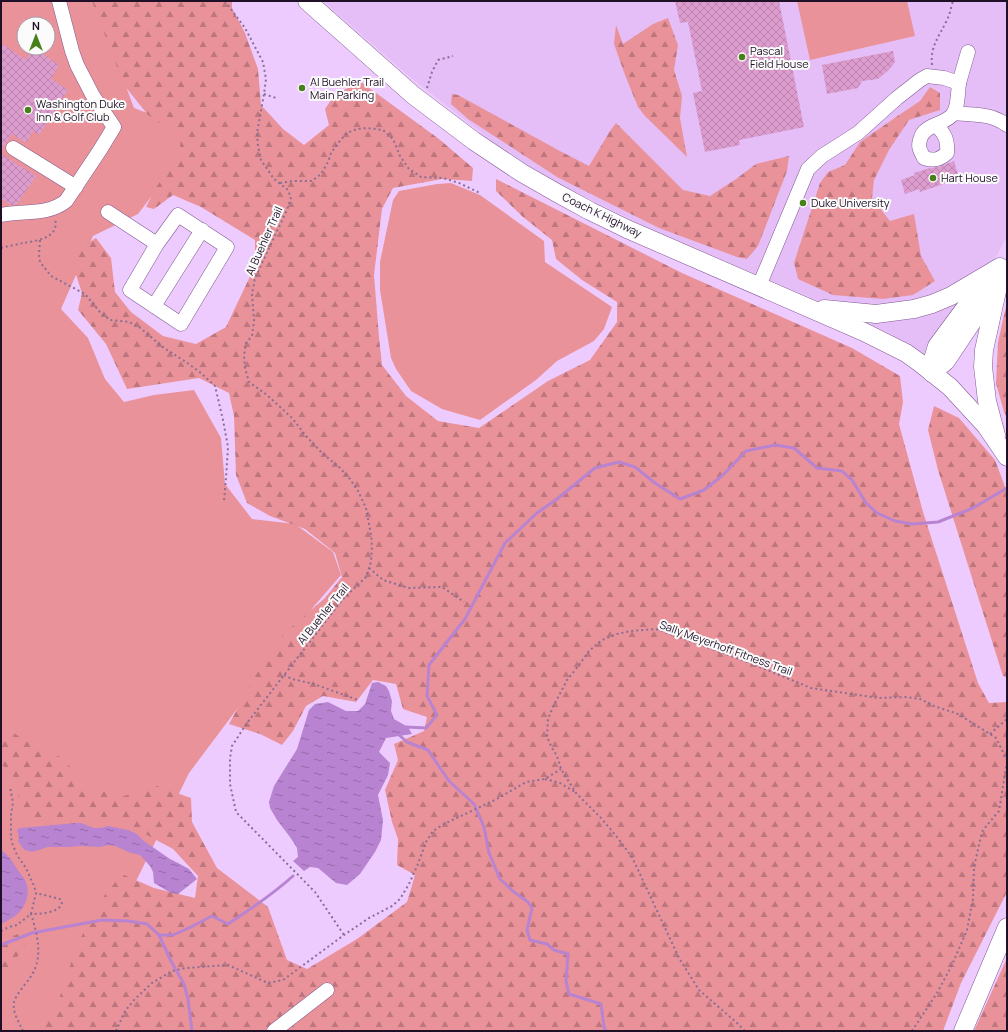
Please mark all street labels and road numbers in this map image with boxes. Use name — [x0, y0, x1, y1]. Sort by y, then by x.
street label: Coach K Highway — [560, 189, 645, 240]
street label: Al Buehler Trail — [242, 204, 285, 278]
street label: Al Buehler Trail — [293, 580, 352, 647]
street label: Sally Meyerhoff Fitness Trail — [658, 616, 795, 679]

